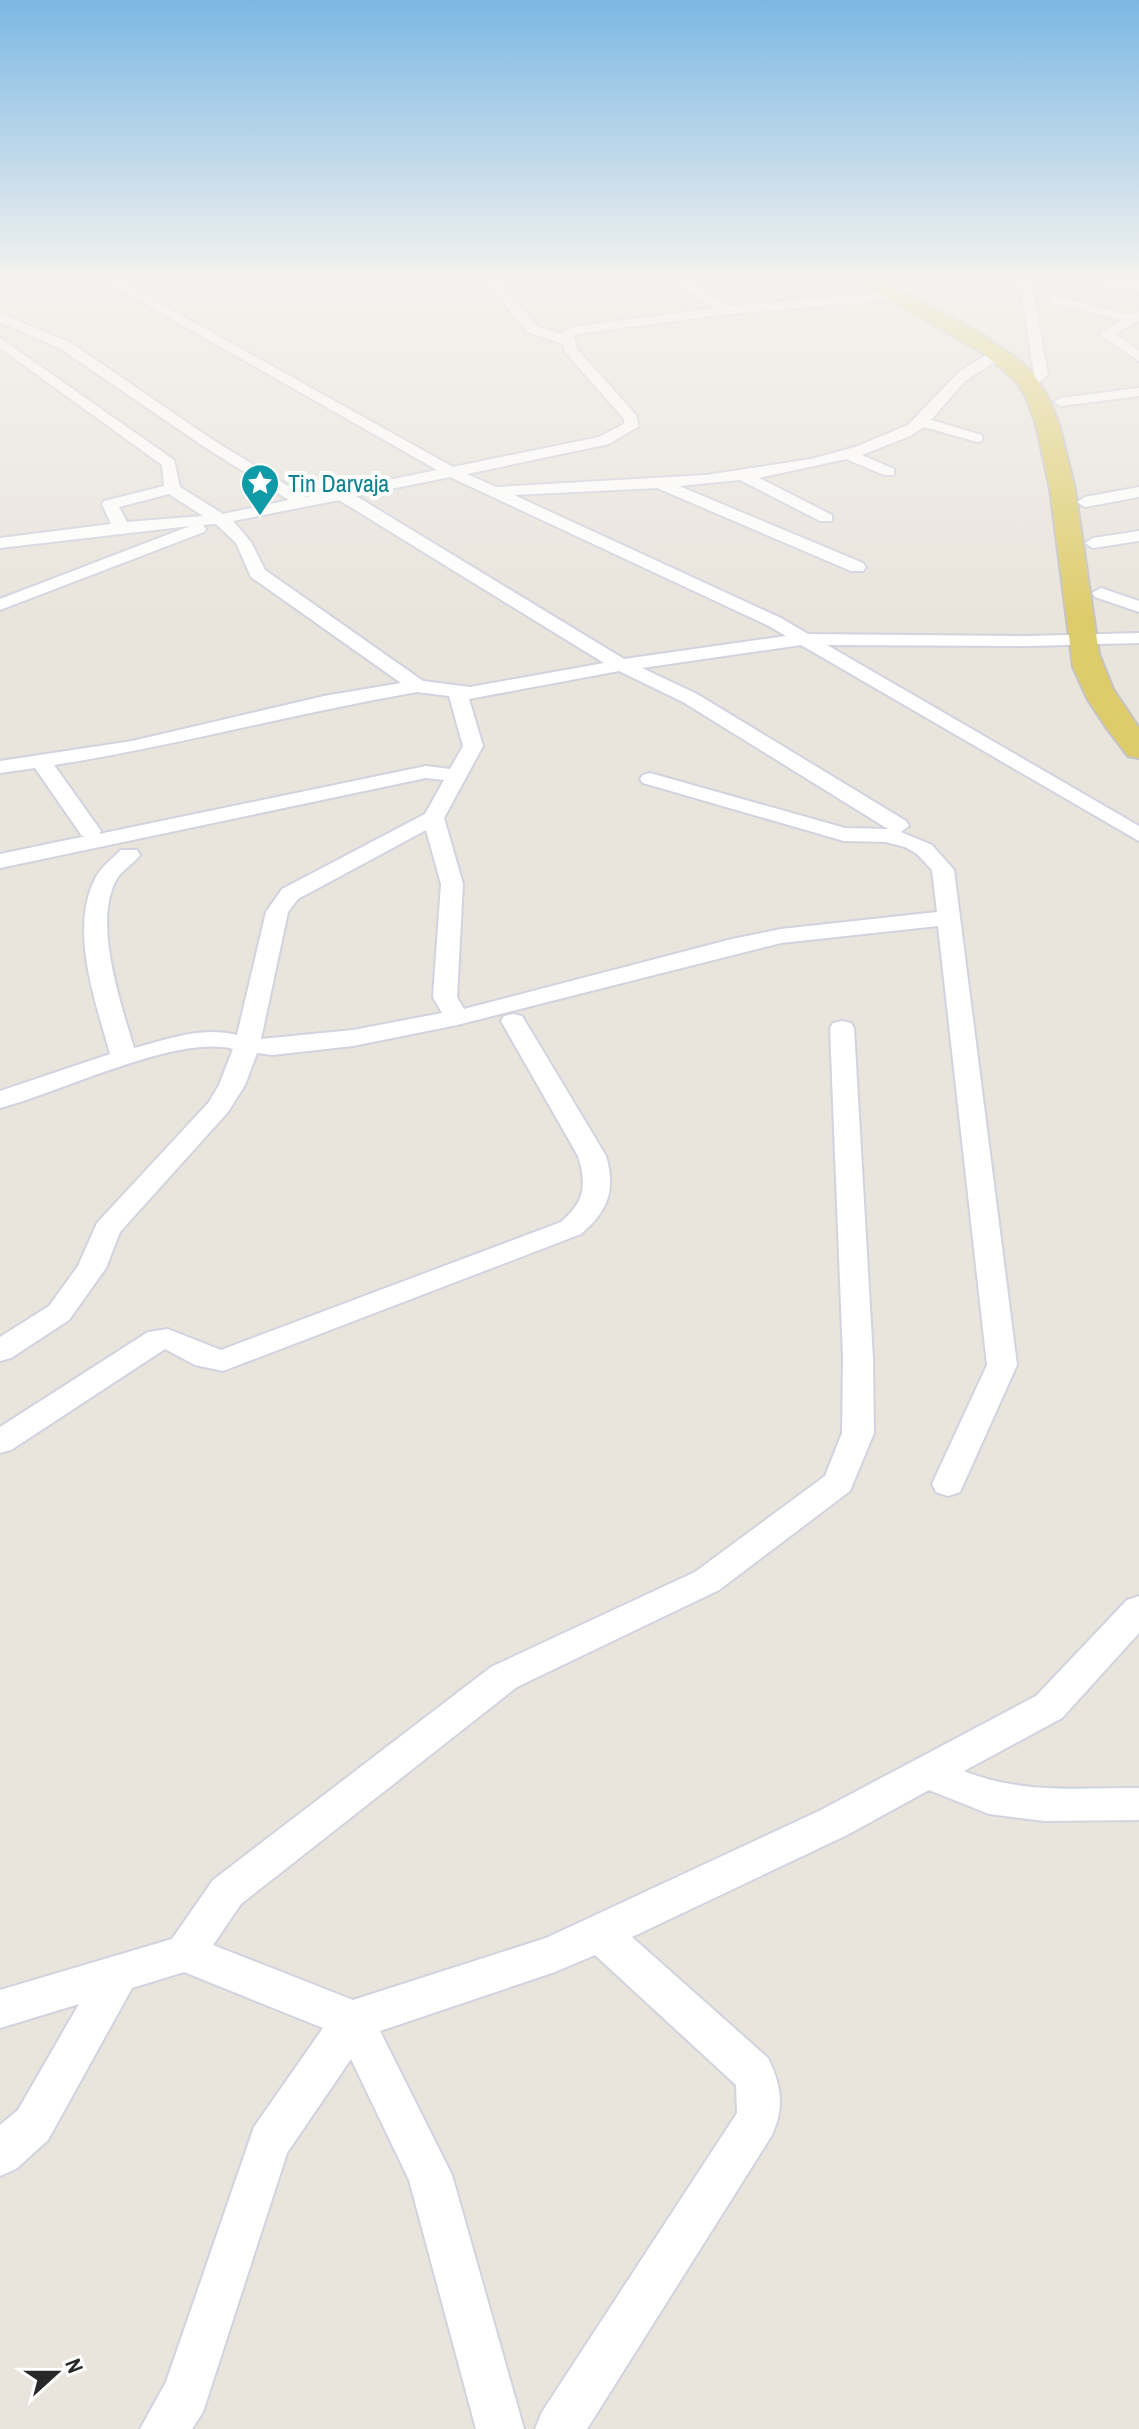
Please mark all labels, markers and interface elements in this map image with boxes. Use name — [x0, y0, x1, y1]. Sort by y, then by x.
place icon: Tin Darvaja — [239, 462, 281, 517]
place label: Tin Darvaja — [288, 467, 389, 499]
north arrow — [16, 2333, 96, 2413]
text: N — [58, 2354, 91, 2377]

